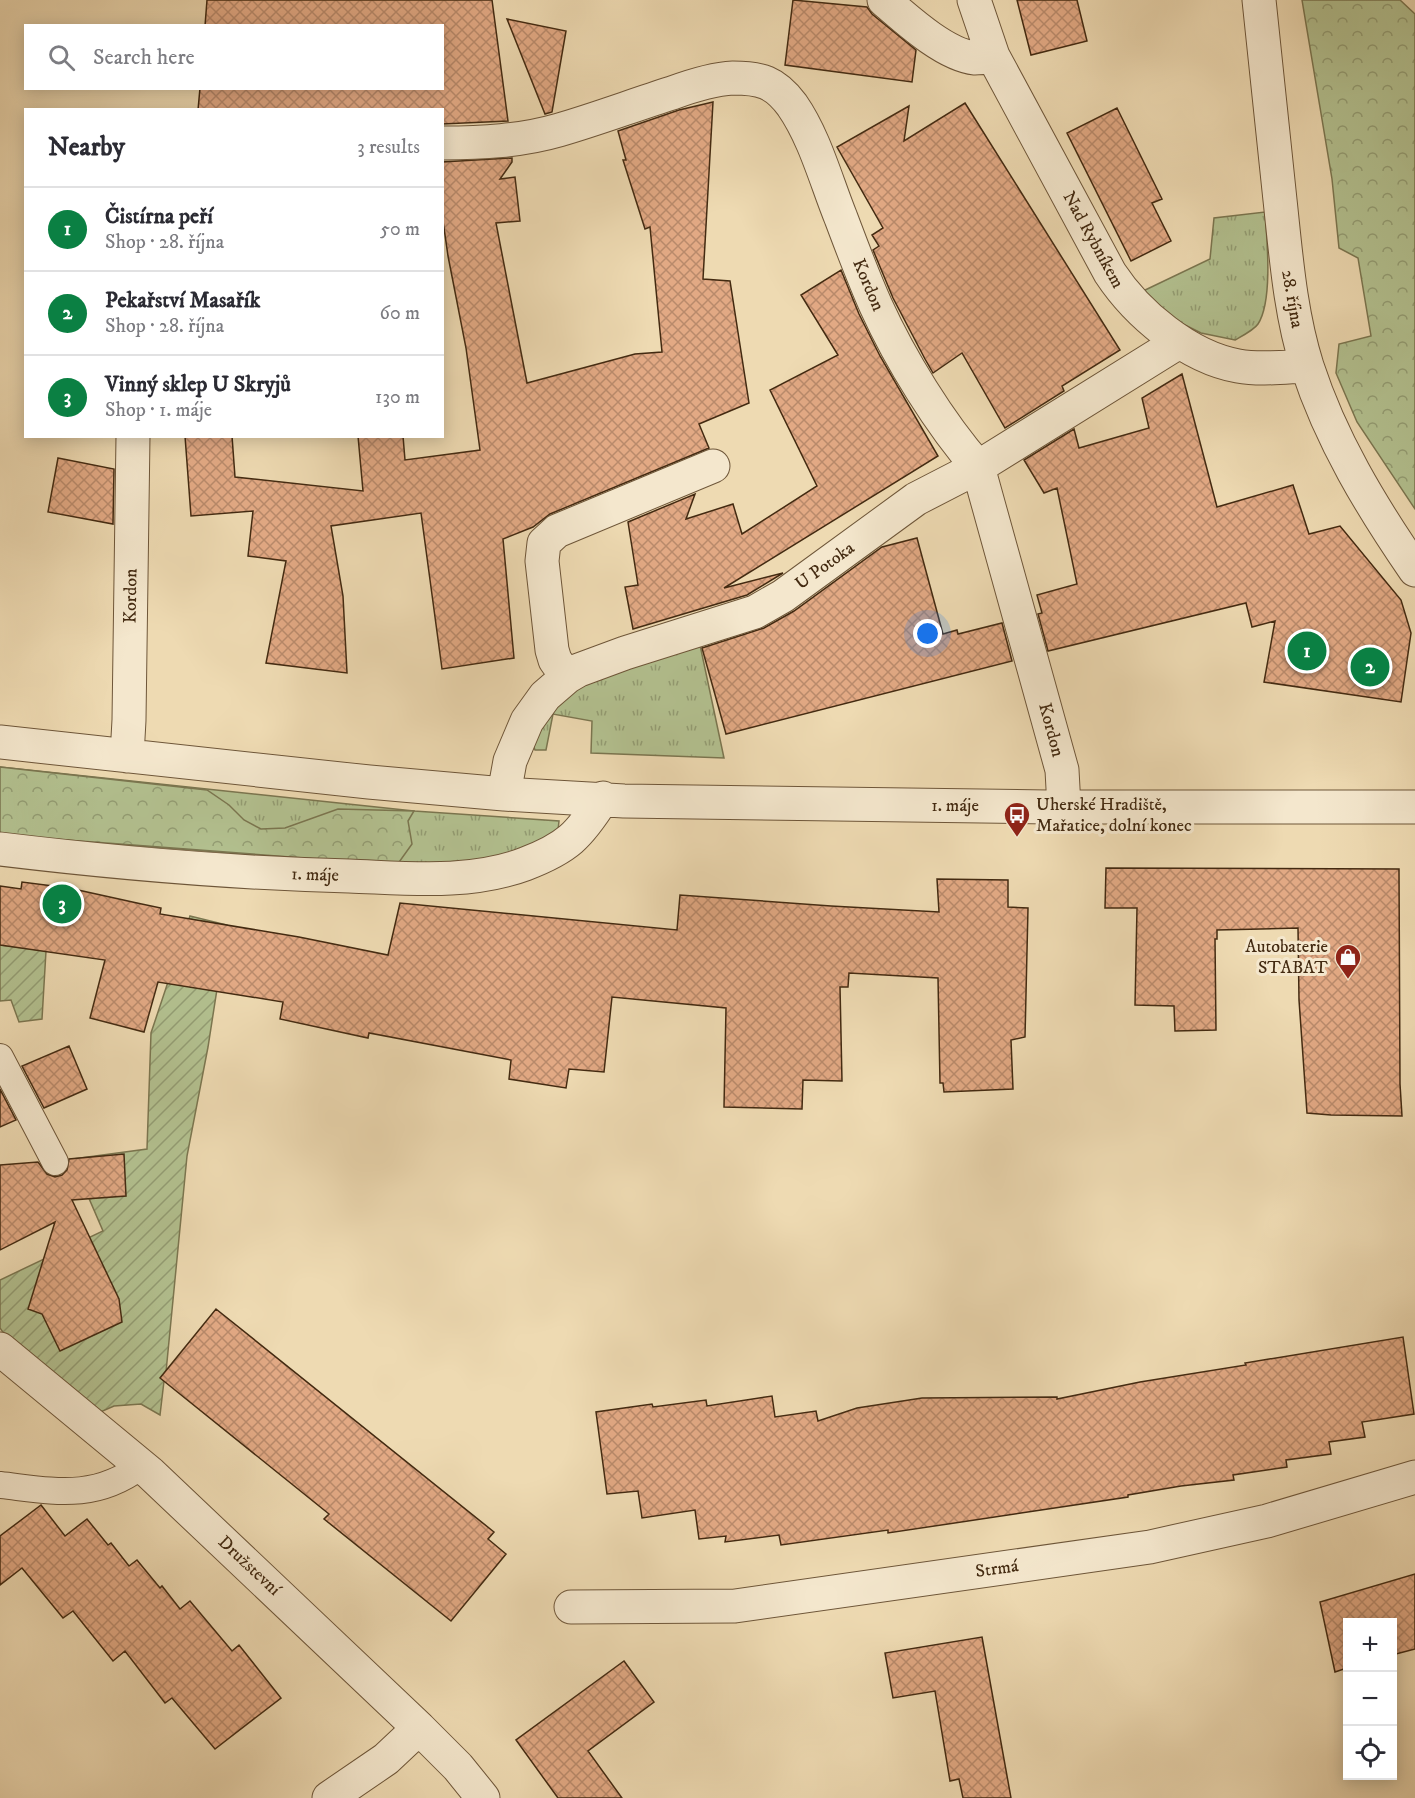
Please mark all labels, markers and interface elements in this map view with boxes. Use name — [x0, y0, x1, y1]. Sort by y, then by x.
search box — [24, 24, 444, 90]
icon: search — [45, 41, 78, 74]
text: Search here — [93, 44, 195, 71]
text: Nearby — [48, 131, 125, 164]
text: 3 results — [357, 135, 420, 160]
street label: Nad Rybníkem — [1057, 188, 1129, 292]
text: Čistírna peří — [105, 203, 213, 230]
text: 1 — [64, 217, 71, 242]
text: 50 m — [380, 217, 420, 242]
text: Shop · 28. října — [105, 230, 224, 255]
street label: Kordon — [847, 255, 889, 315]
street label: 28. října — [1276, 268, 1308, 330]
text: Pekařství Masařík — [105, 287, 260, 314]
text: 2 — [63, 301, 72, 326]
text: 60 m — [380, 301, 420, 326]
text: Shop · 28. října — [105, 314, 224, 339]
text: Vinný sklep U Skryjů — [105, 371, 291, 398]
text: 3 — [64, 385, 71, 410]
text: 130 m — [375, 385, 420, 410]
text: Shop · 1. máje — [105, 398, 212, 423]
street label: U Potoka — [791, 537, 859, 595]
street label: Kordon — [120, 568, 142, 624]
your location — [913, 619, 942, 648]
pin: 1 — [1288, 628, 1326, 674]
pin: 2 — [1350, 644, 1390, 690]
street label: Kordon — [1033, 701, 1069, 760]
place label: Uherské Hradiště, Mařatice, dolní konec — [1036, 794, 1192, 837]
street label: 1. máje — [931, 795, 979, 817]
bus stop icon: Uherské Hradiště, Mařatice, dolní konec — [1002, 800, 1032, 838]
street label: 1. máje — [291, 863, 339, 887]
pin: 3 — [42, 882, 82, 926]
place label: Autobaterie STABAT — [1245, 936, 1328, 979]
shop icon: Autobaterie STABAT — [1333, 942, 1363, 980]
street label: Družstevní — [213, 1531, 286, 1602]
street label: Strmá — [974, 1555, 1020, 1583]
map controls — [1343, 1618, 1397, 1780]
button: + — [1343, 1618, 1397, 1672]
button: − — [1343, 1672, 1397, 1726]
button: locate — [1343, 1726, 1397, 1780]

